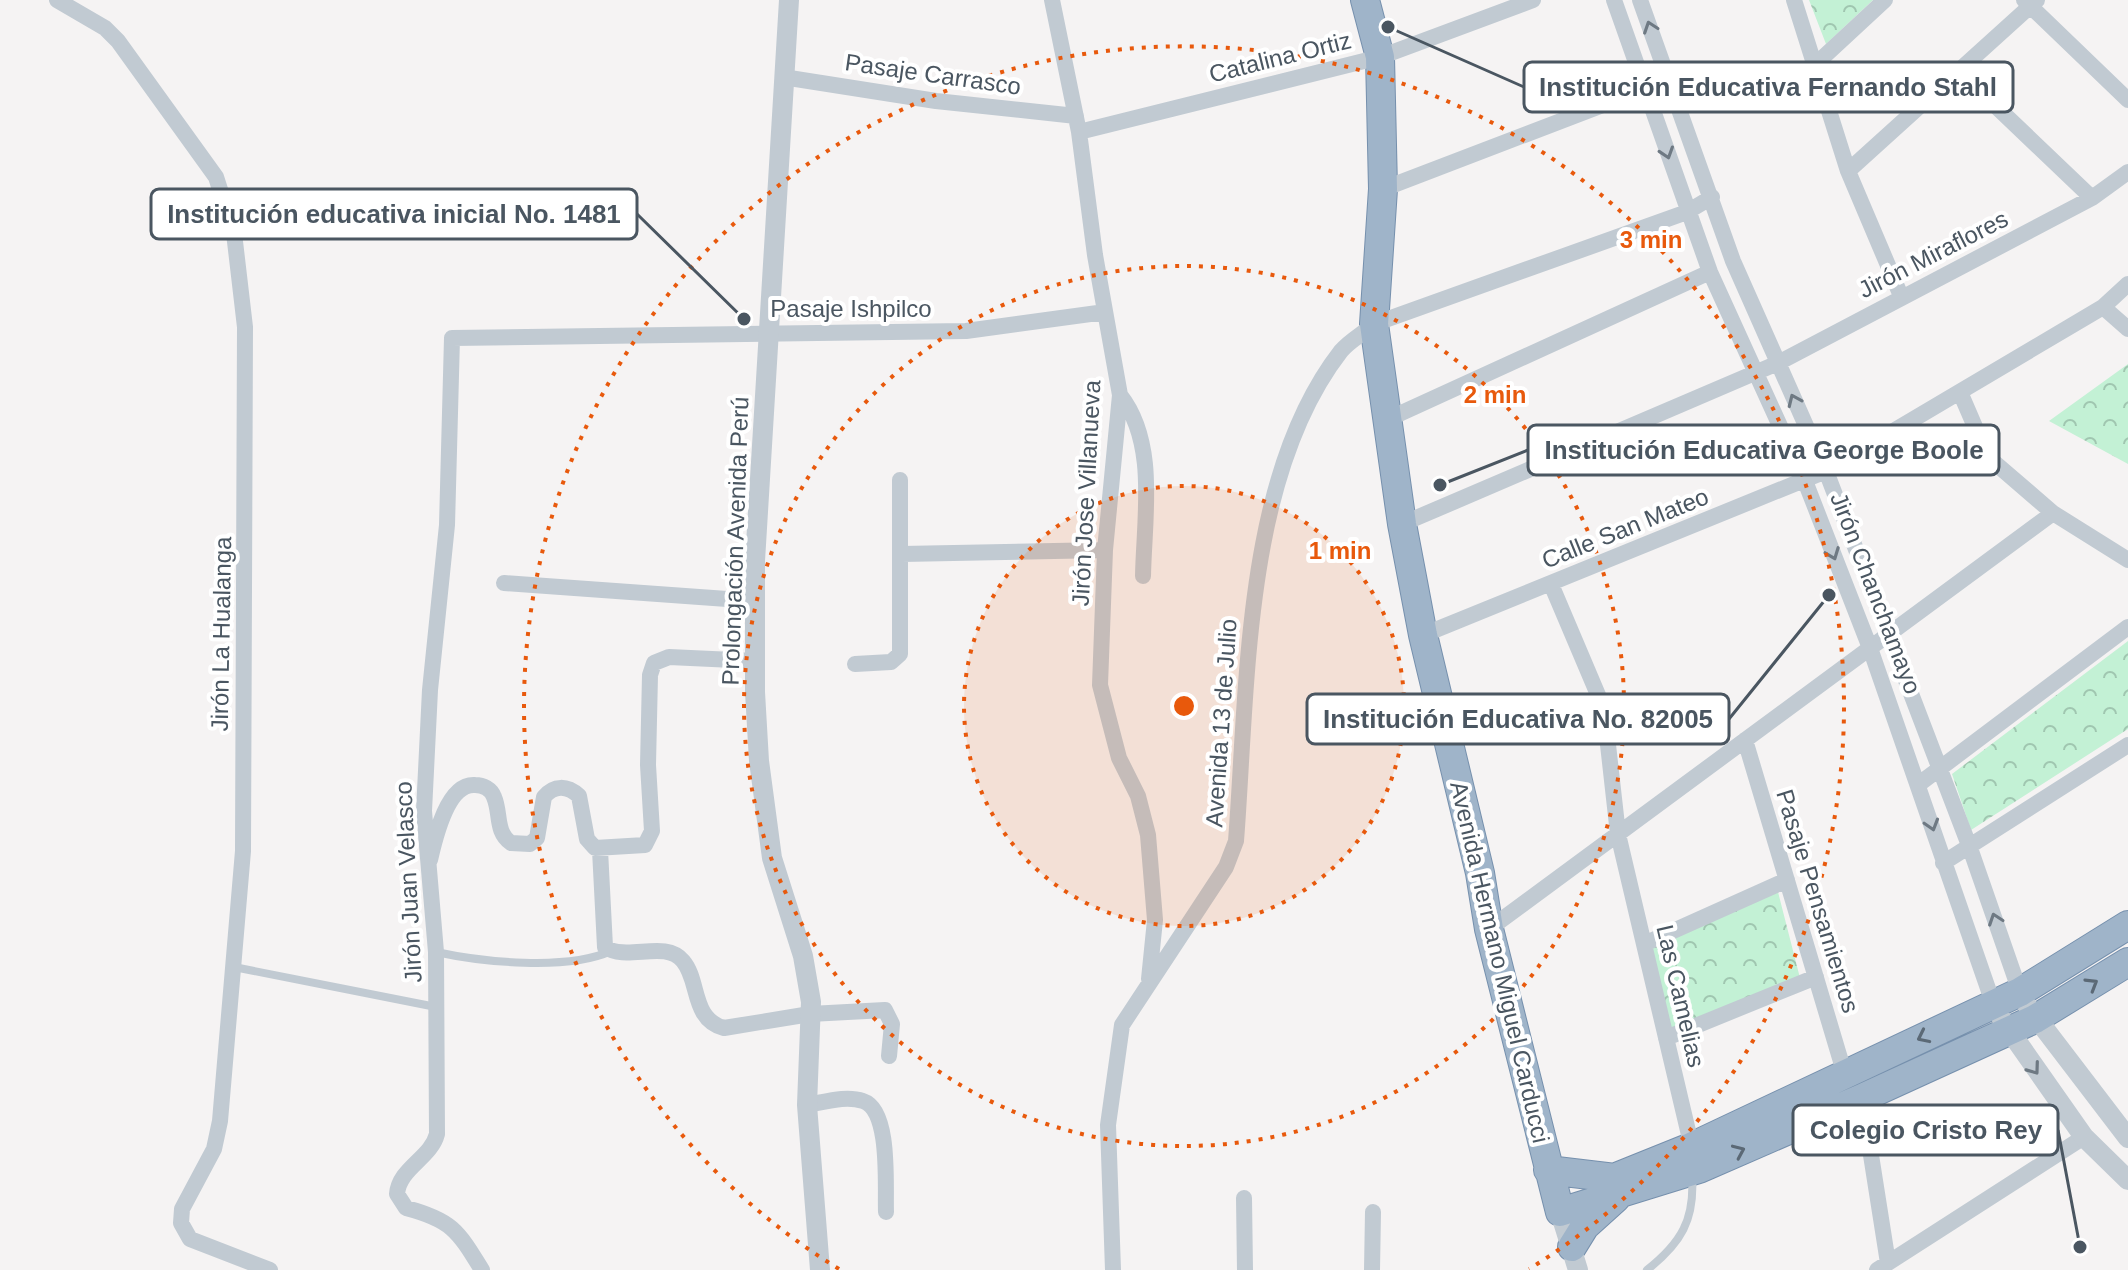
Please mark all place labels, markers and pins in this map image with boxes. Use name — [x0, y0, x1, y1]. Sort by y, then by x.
callout: Institución Educativa Fernando Stahl — [1524, 62, 2013, 112]
callout: Institución educativa inicial No. 1481 — [151, 189, 637, 239]
callout: Institución Educativa George Boole — [1528, 425, 1999, 475]
centre of rings — [1170, 692, 1198, 720]
callout: Institución Educativa No. 82005 — [1307, 694, 1729, 744]
callout: Colegio Cristo Rey — [1793, 1105, 2058, 1155]

